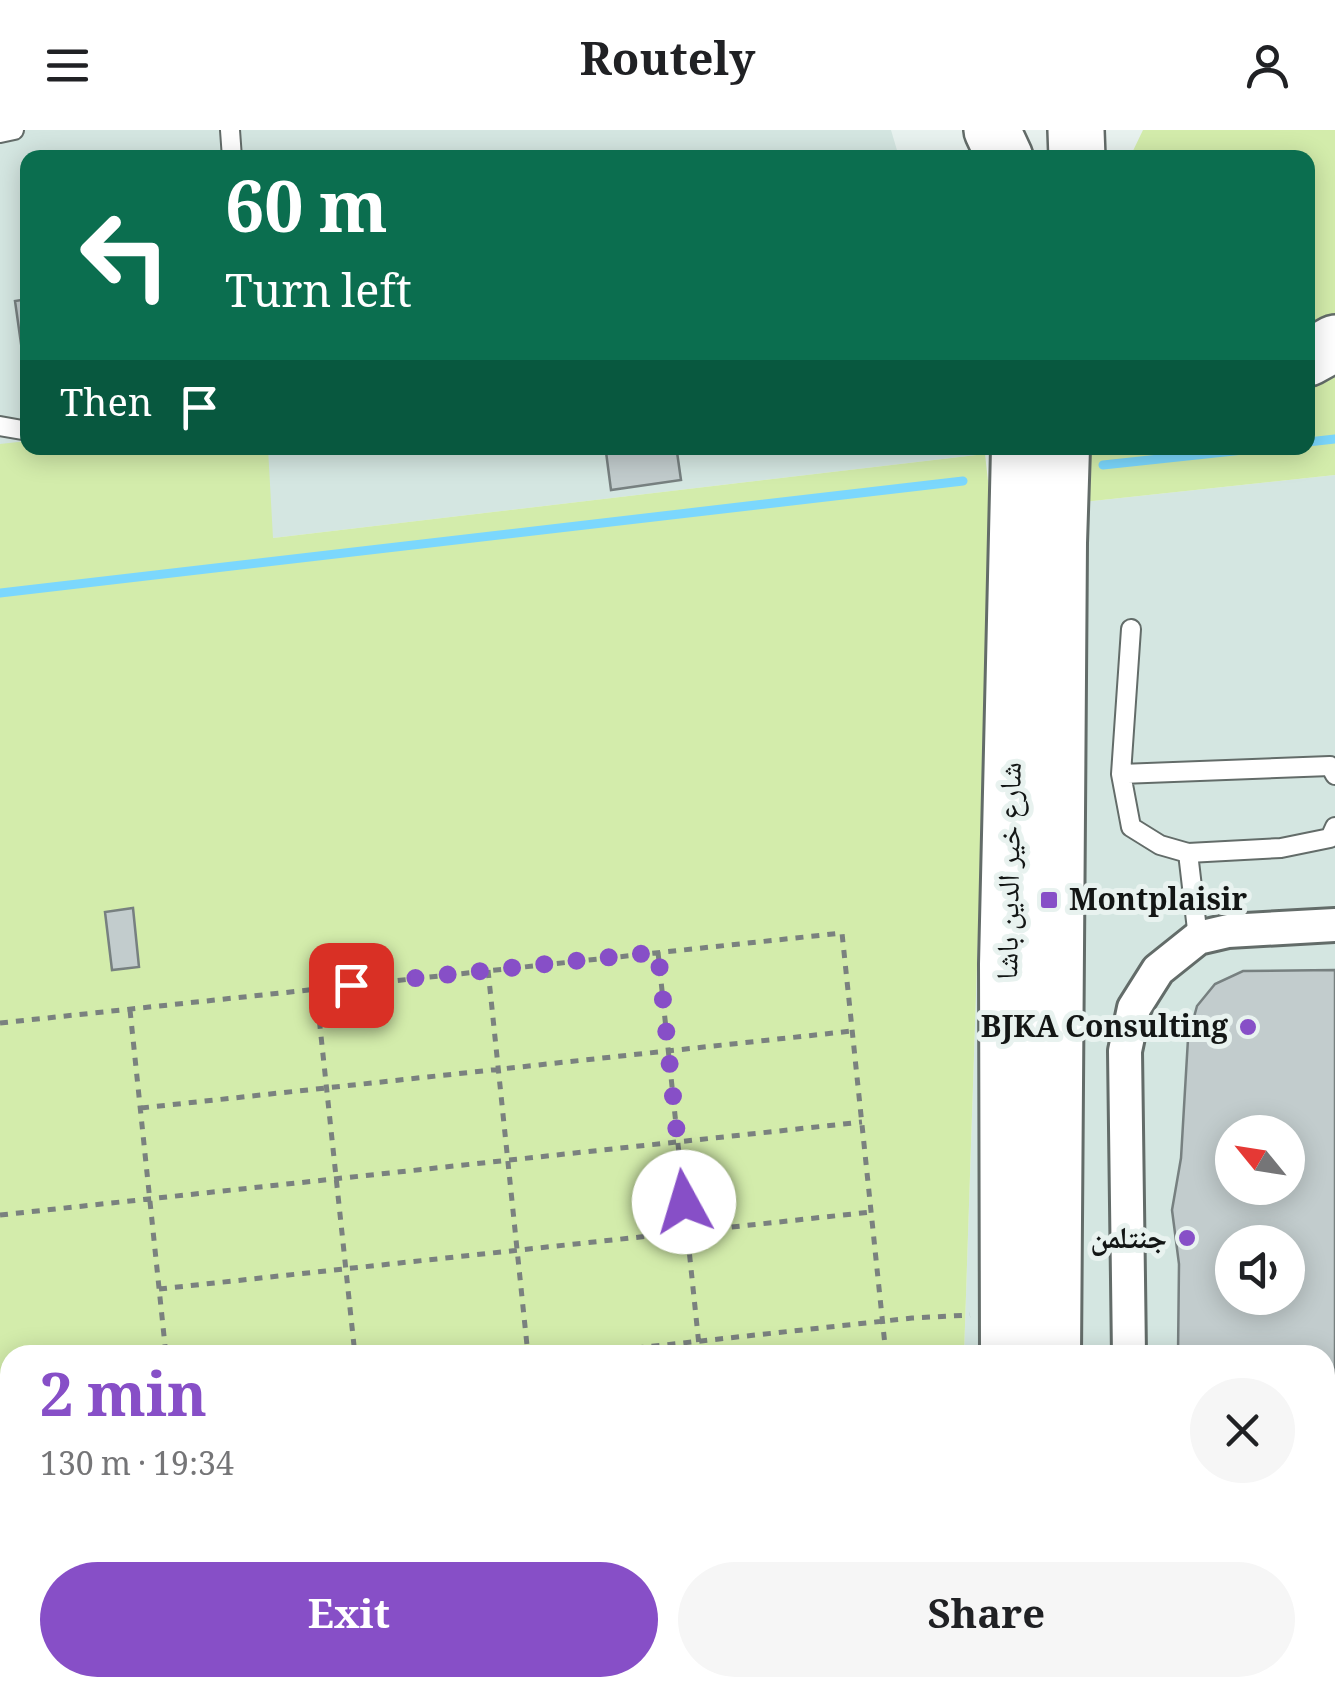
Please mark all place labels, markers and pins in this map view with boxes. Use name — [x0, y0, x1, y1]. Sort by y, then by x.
place label: Montplaisir — [1069, 878, 1248, 929]
marker: Montplaisir — [1038, 889, 1060, 911]
pin — [309, 943, 394, 1028]
place label: BJKA Consulting — [981, 1005, 1228, 1056]
marker: BJKA Consulting — [1237, 1016, 1259, 1038]
place label: جنتلمن — [1090, 1216, 1167, 1267]
marker: جنتلمن — [1176, 1227, 1198, 1249]

